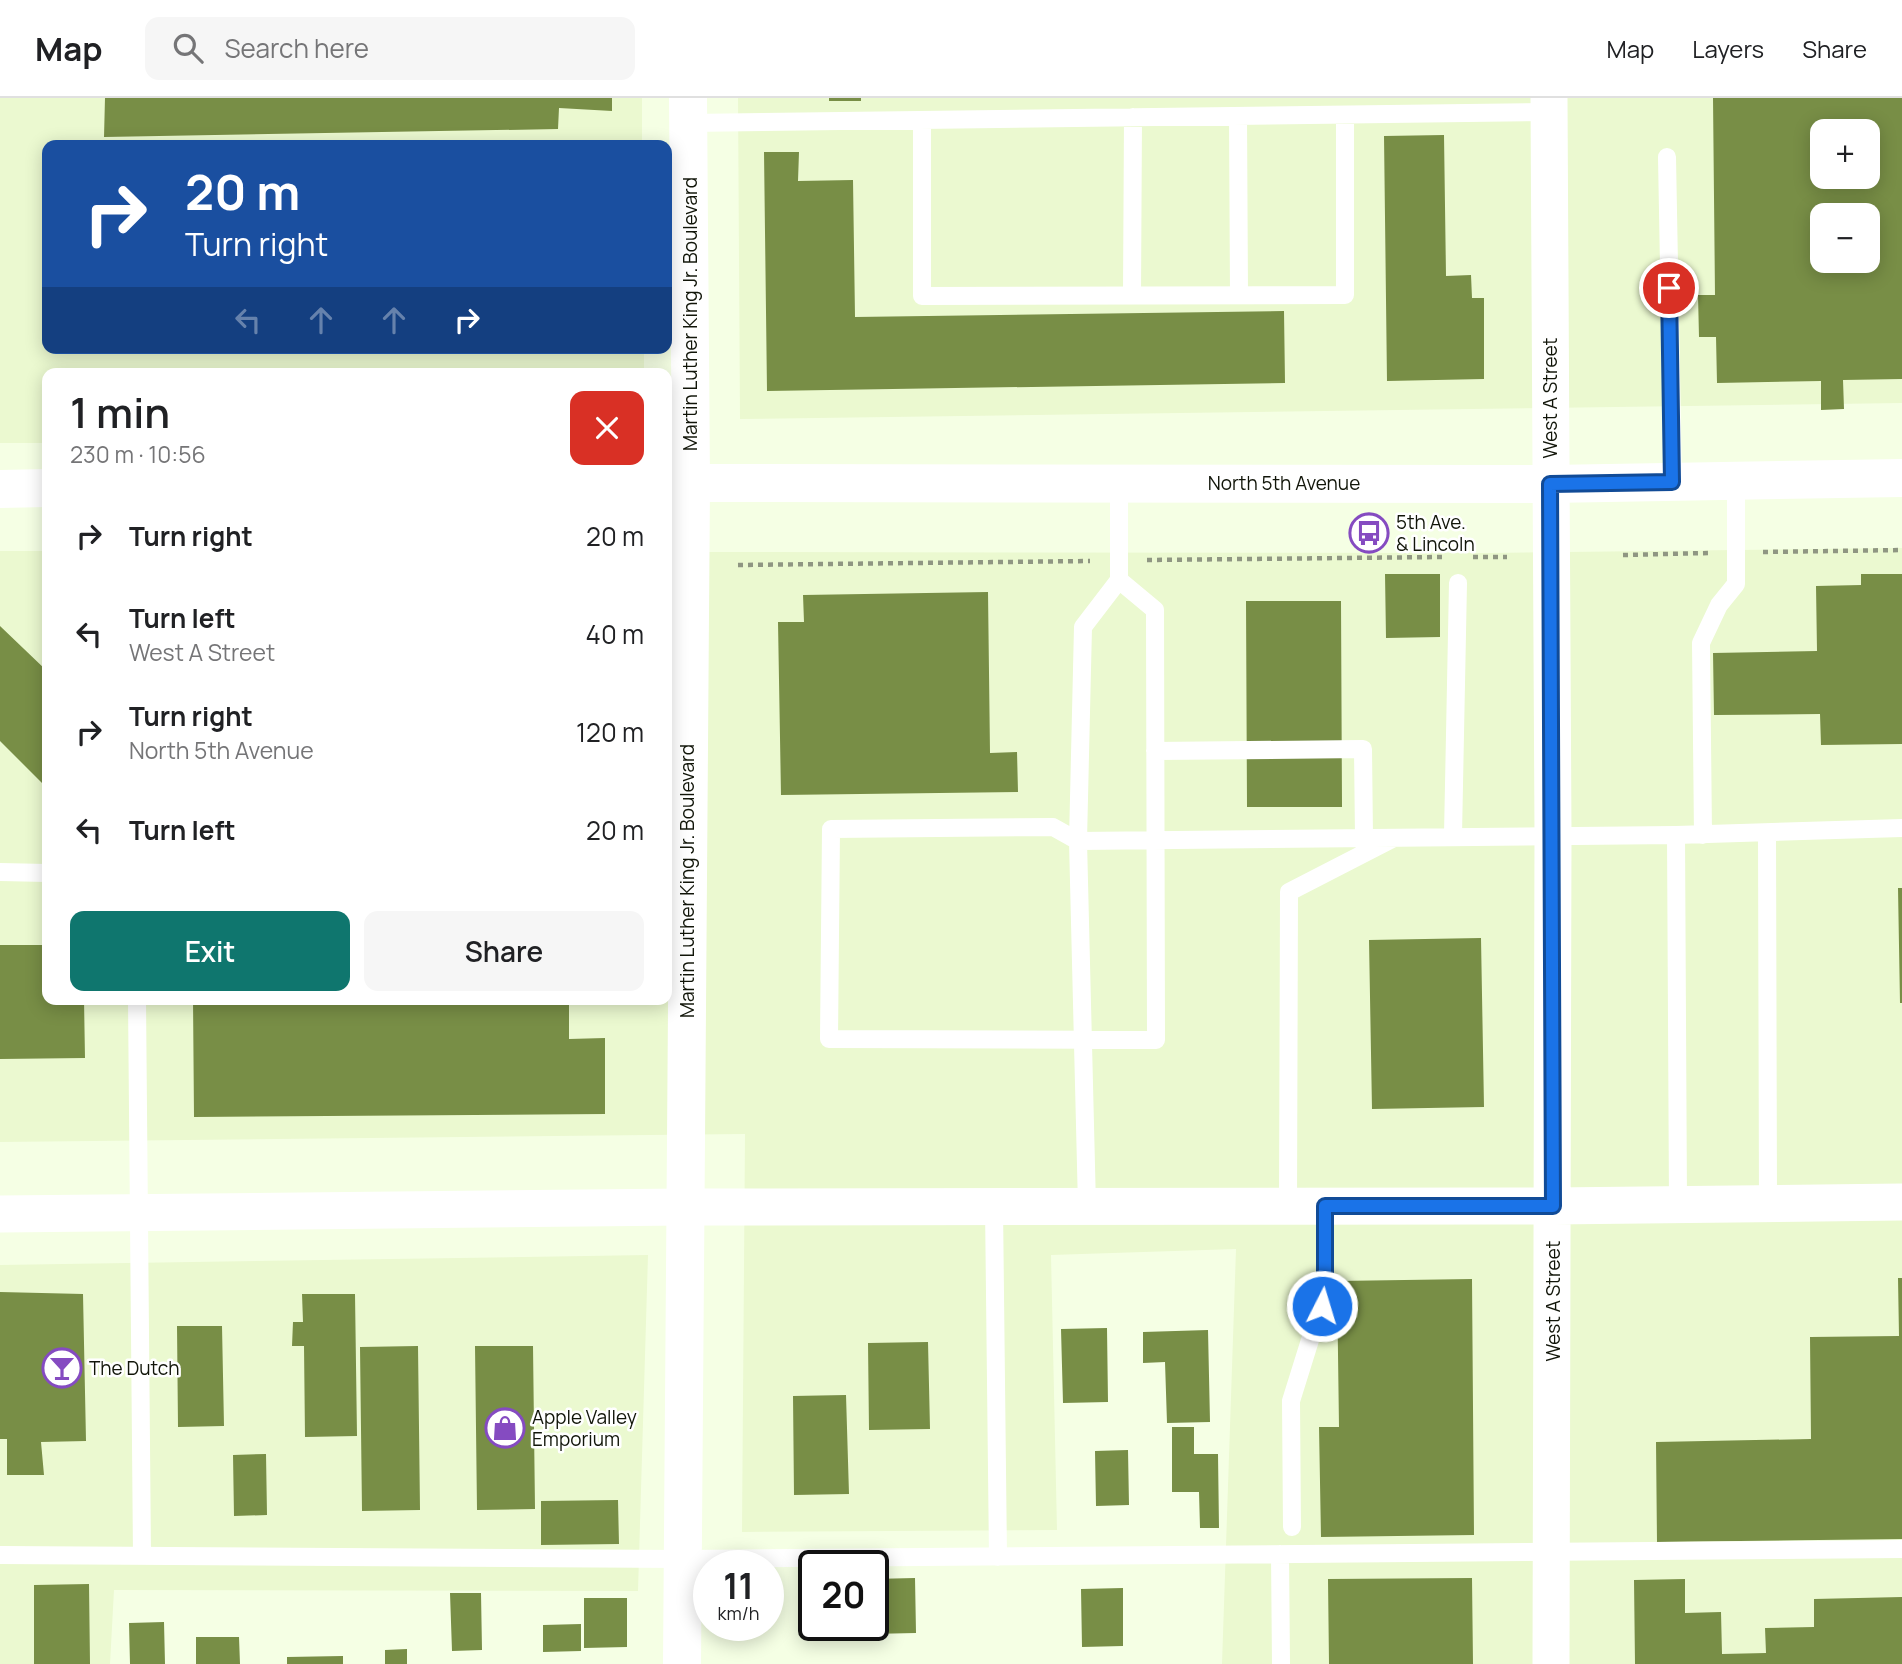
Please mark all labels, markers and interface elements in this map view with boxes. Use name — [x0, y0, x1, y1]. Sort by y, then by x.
search box — [145, 17, 635, 80]
text: Map — [35, 26, 103, 71]
icon: search — [169, 29, 207, 67]
text: Search here — [225, 30, 369, 66]
text: Map — [1607, 32, 1654, 65]
text: Layers — [1692, 32, 1764, 65]
text: Share — [1802, 32, 1867, 65]
map controls — [1810, 119, 1880, 273]
button: + — [1810, 119, 1880, 189]
text: 20 m — [185, 158, 300, 225]
icon: right — [70, 168, 161, 259]
street label: Martin Luther King Jr. Boulevard — [677, 177, 703, 451]
button: − — [1810, 203, 1880, 273]
text: Turn right — [185, 222, 328, 266]
pin — [1639, 258, 1699, 318]
icon: arrive — [1650, 269, 1688, 307]
icon: left — [229, 301, 267, 339]
icon: ahead — [302, 301, 340, 339]
icon: ahead — [375, 301, 413, 339]
icon: right — [448, 301, 486, 339]
street label: West A Street — [1537, 338, 1563, 458]
text: 1 min — [70, 383, 170, 441]
button: close — [570, 391, 644, 465]
text: 230 m · 10:56 — [70, 438, 206, 470]
street label: North 5th Avenue — [1208, 470, 1360, 496]
place label: 5th Ave. & Lincoln — [1396, 509, 1475, 557]
bus stop icon: 5th Ave. & Lincoln — [1348, 512, 1390, 554]
icon: right — [70, 517, 108, 555]
text: Turn right — [129, 518, 253, 554]
text: 20 m — [586, 518, 644, 554]
text: Turn left — [129, 600, 236, 636]
icon: left — [70, 615, 108, 653]
text: 40 m — [586, 616, 644, 652]
text: West A Street — [129, 636, 275, 668]
text: Turn right — [129, 698, 253, 734]
icon: right — [70, 713, 108, 751]
text: 120 m — [576, 714, 644, 750]
text: North 5th Avenue — [129, 734, 314, 766]
street label: Martin Luther King Jr. Boulevard — [674, 744, 700, 1018]
icon: left — [70, 811, 108, 849]
text: Turn left — [129, 812, 236, 848]
text: 20 m — [586, 812, 644, 848]
button: Exit — [70, 911, 350, 991]
button: Share — [364, 911, 644, 991]
street label: West A Street — [1540, 1241, 1566, 1361]
position arrow — [1285, 1269, 1359, 1343]
bar icon: The Dutch — [41, 1347, 83, 1389]
place label: The Dutch — [89, 1355, 180, 1381]
place label: Apple Valley Emporium — [532, 1404, 637, 1452]
shop icon: Apple Valley Emporium — [484, 1407, 526, 1449]
speed limit sign: 20 — [798, 1550, 889, 1641]
text: 11 — [723, 1562, 754, 1610]
text: km/h — [718, 1601, 759, 1625]

